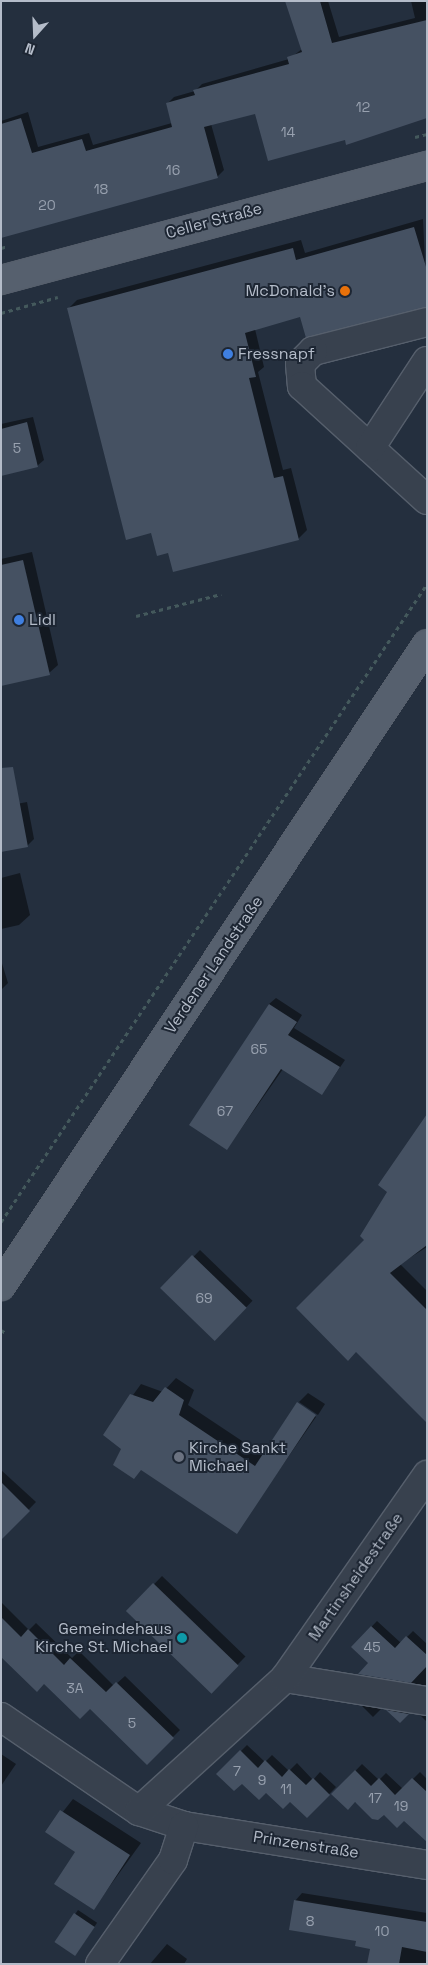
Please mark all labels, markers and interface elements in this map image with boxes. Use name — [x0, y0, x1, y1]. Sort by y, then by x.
north arrow — [10, 10, 60, 60]
text: N — [22, 39, 37, 59]
house number: 12 — [356, 99, 370, 115]
house number: 14 — [281, 124, 295, 140]
house number: 16 — [166, 162, 180, 178]
house number: 18 — [94, 181, 108, 197]
house number: 20 — [38, 197, 56, 213]
street label: Celler Straße — [164, 199, 264, 243]
place label: McDonald's — [245, 281, 335, 301]
marker: McDonald's — [339, 285, 351, 297]
place label: Fressnapf — [238, 344, 315, 364]
marker: Fressnapf — [222, 348, 234, 360]
house number: 5 — [13, 440, 21, 456]
place label: Lidl — [29, 610, 56, 630]
marker: Lidl — [13, 614, 25, 626]
street label: Verdener Landstraße — [161, 893, 267, 1037]
house number: 65 — [251, 1041, 267, 1057]
house number: 67 — [217, 1103, 233, 1119]
house number: 69 — [195, 1290, 213, 1306]
place label: Kirche Sankt Michael — [189, 1438, 286, 1476]
marker: Kirche Sankt Michael — [173, 1451, 185, 1463]
street label: Martinsheidestraße — [305, 1509, 407, 1645]
place label: Gemeindehaus Kirche St. Michael — [35, 1619, 172, 1657]
marker: Gemeindehaus Kirche St. Michael — [176, 1632, 188, 1644]
house number: 45 — [363, 1639, 381, 1655]
house number: 3A — [66, 1680, 84, 1696]
house number: 5 — [128, 1715, 136, 1731]
house number: 7 — [233, 1763, 241, 1779]
house number: 9 — [258, 1772, 266, 1788]
house number: 11 — [280, 1781, 292, 1797]
house number: 17 — [368, 1790, 382, 1806]
house number: 19 — [394, 1798, 408, 1814]
street label: Prinzenstraße — [252, 1827, 360, 1863]
house number: 8 — [306, 1913, 314, 1929]
house number: 10 — [375, 1923, 389, 1939]

